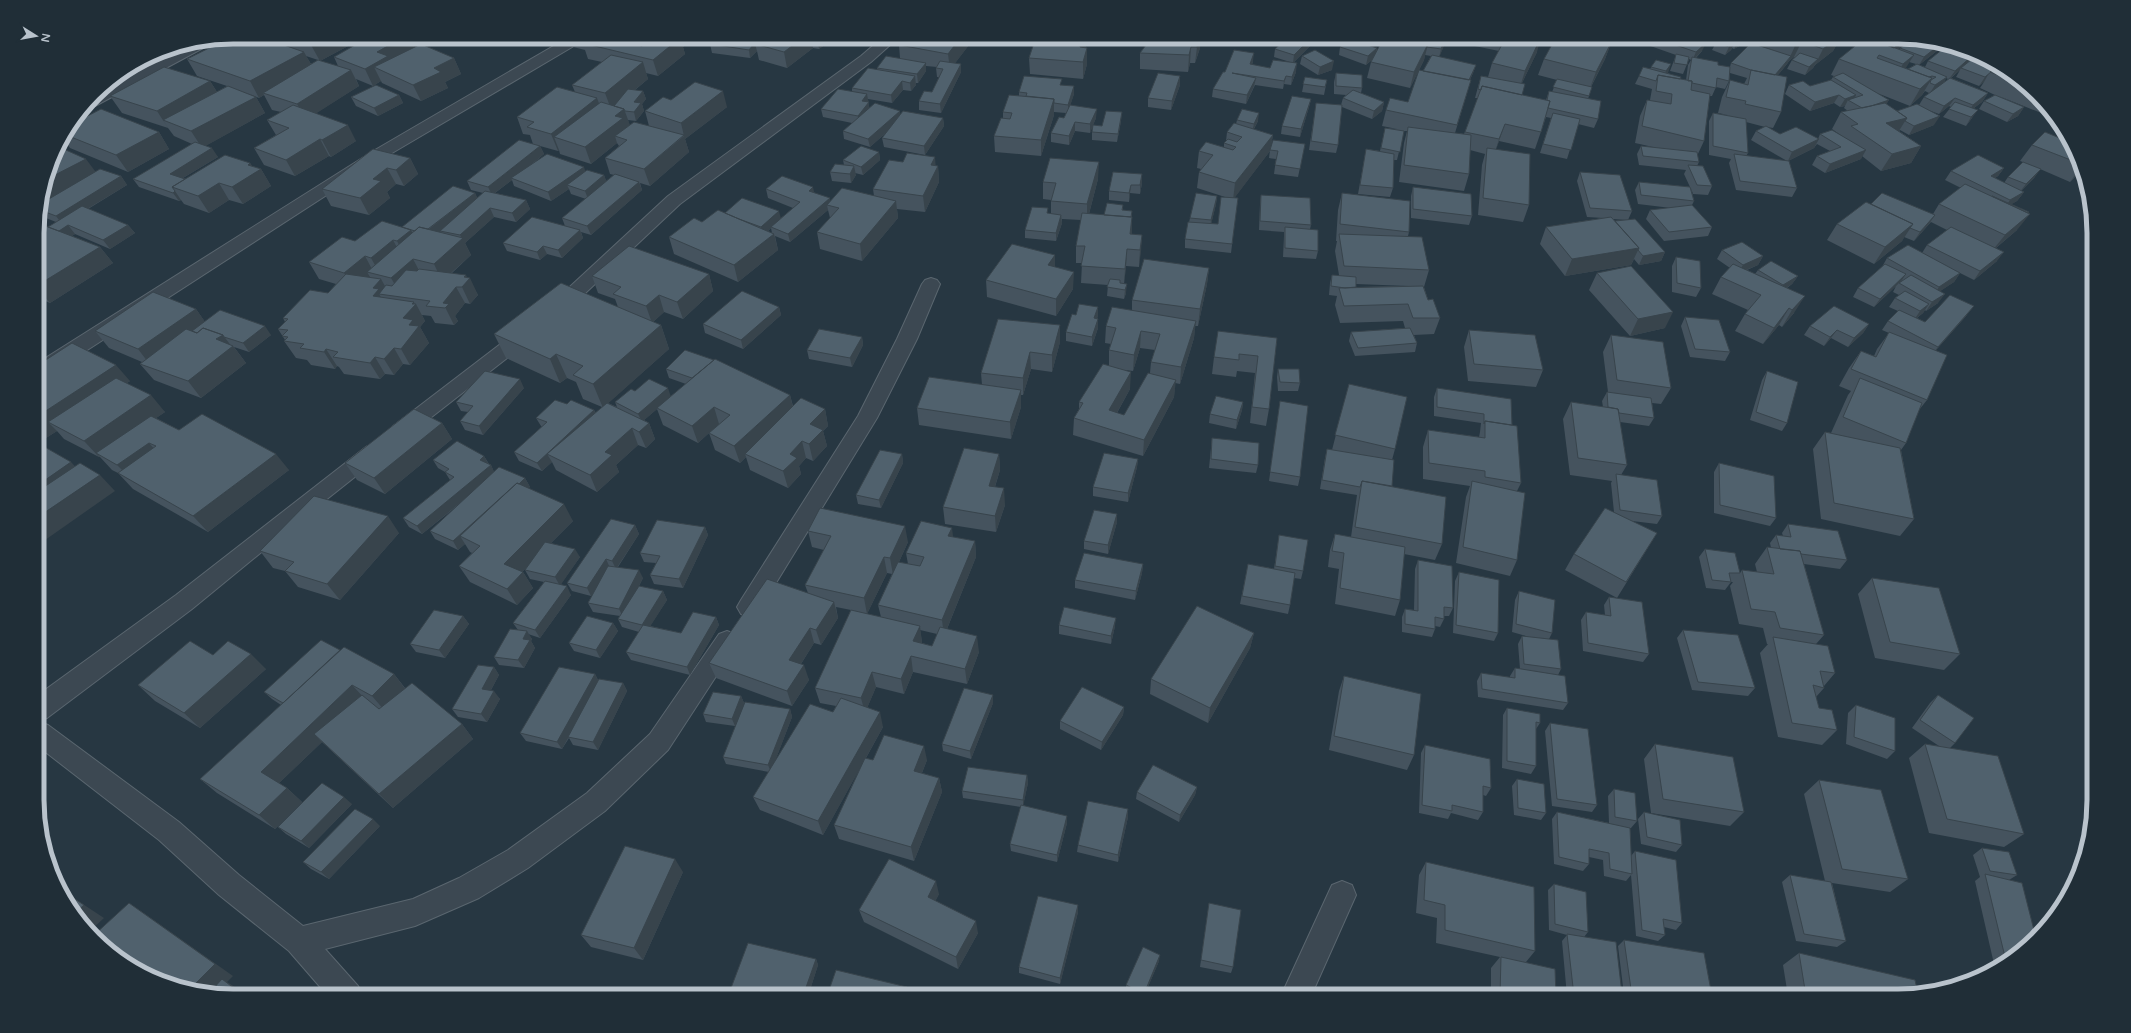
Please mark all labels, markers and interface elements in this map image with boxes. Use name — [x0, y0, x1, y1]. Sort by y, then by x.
north arrow — [16, 16, 56, 56]
text: N — [38, 32, 53, 43]

